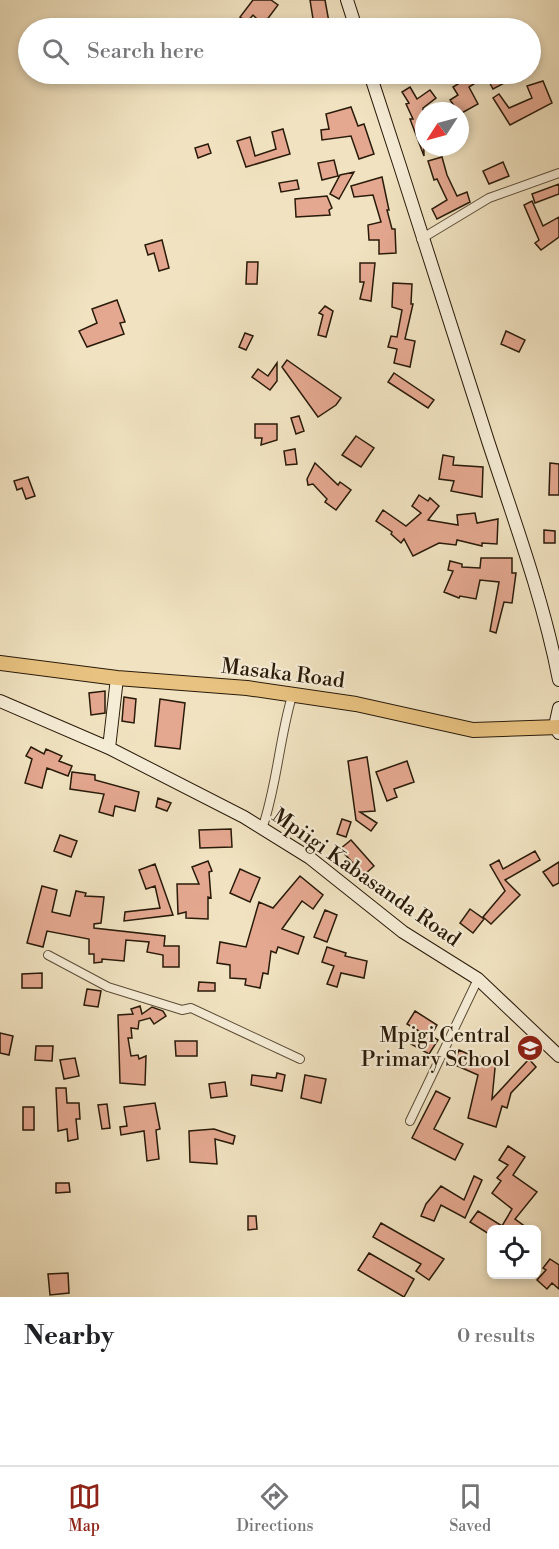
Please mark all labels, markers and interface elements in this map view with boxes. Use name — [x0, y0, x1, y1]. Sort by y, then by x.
search box — [18, 18, 541, 84]
icon: search — [39, 35, 72, 68]
text: Search here — [87, 38, 204, 65]
north arrow — [415, 102, 469, 156]
street label: Masaka Road — [220, 654, 346, 694]
street label: Mpiigi Kabasanda Road — [267, 803, 465, 953]
place label: Mpigi Central Primary School — [361, 1023, 510, 1073]
school or university icon: Mpigi Central Primary School — [515, 1033, 545, 1063]
map controls — [487, 1225, 541, 1279]
button: locate — [487, 1225, 541, 1279]
text: Nearby — [24, 1320, 114, 1352]
text: 0 results — [457, 1324, 535, 1349]
tab: Map — [68, 1480, 101, 1536]
tab: Directions — [236, 1480, 314, 1536]
tab: Saved — [449, 1480, 491, 1536]

